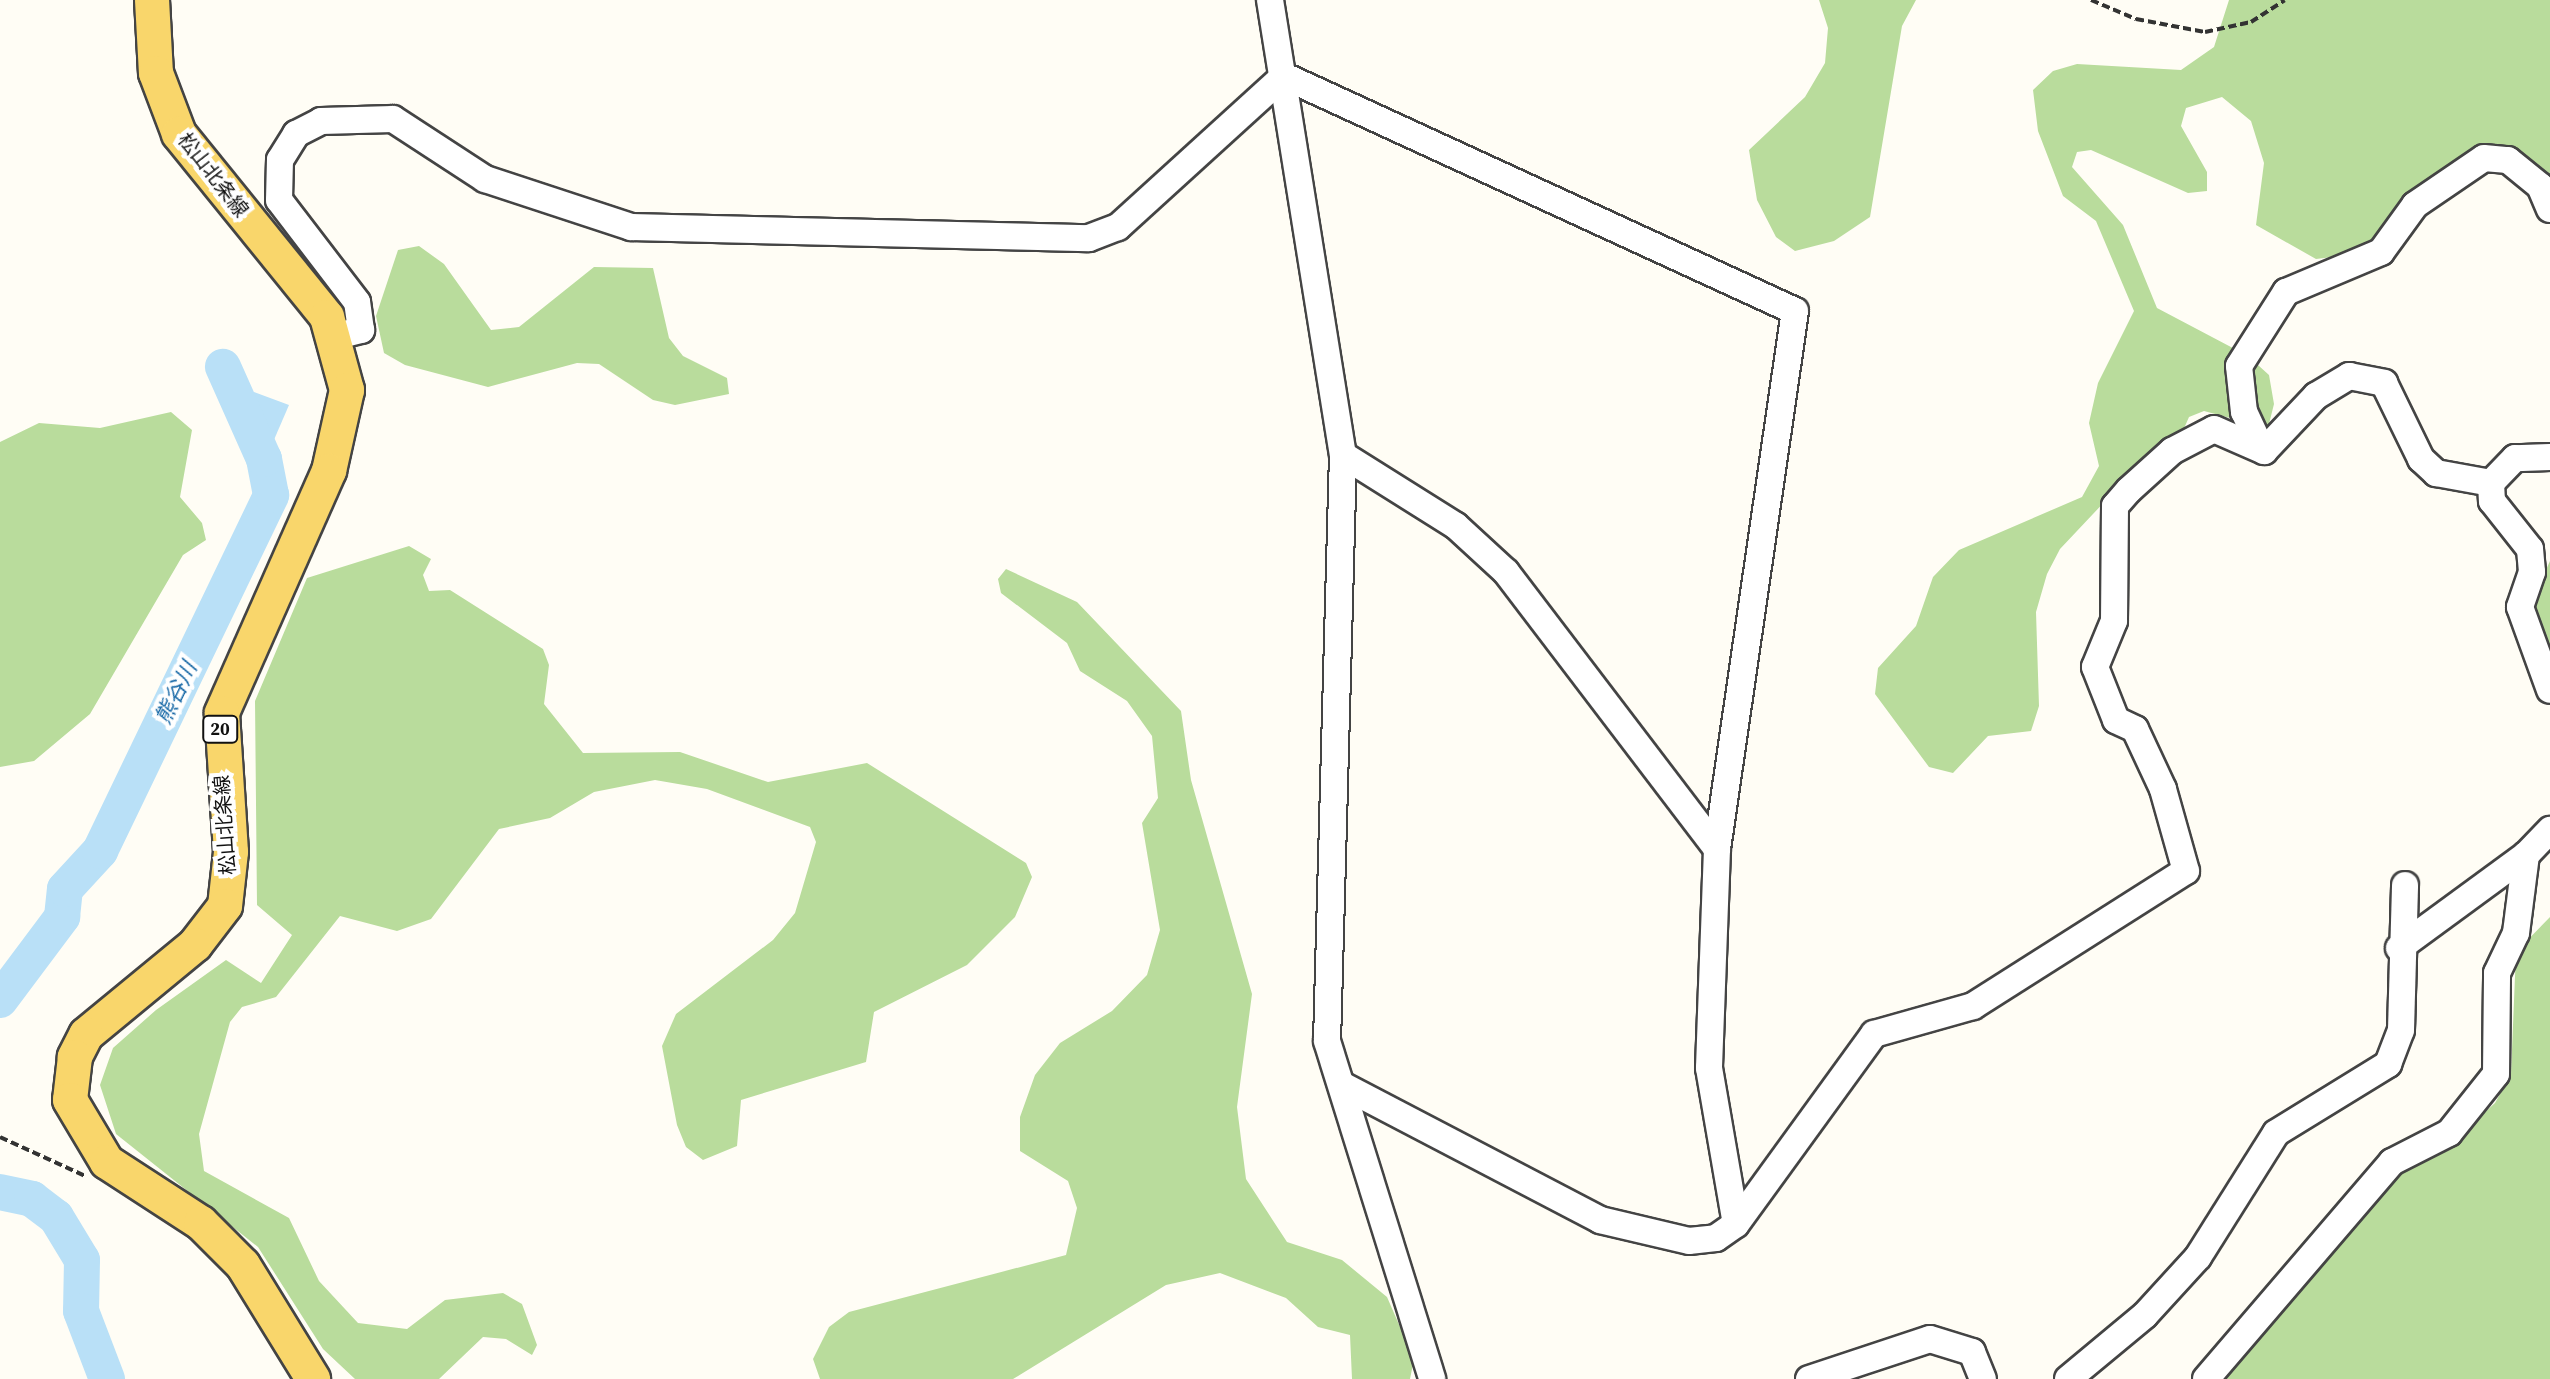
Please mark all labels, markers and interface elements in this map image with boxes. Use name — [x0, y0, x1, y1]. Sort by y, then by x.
street label: 松山北条線 — [173, 128, 253, 222]
water label: 熊谷川 — [150, 658, 202, 728]
road number: 20 — [202, 715, 238, 743]
street label: 松山北条線 — [210, 774, 240, 876]

